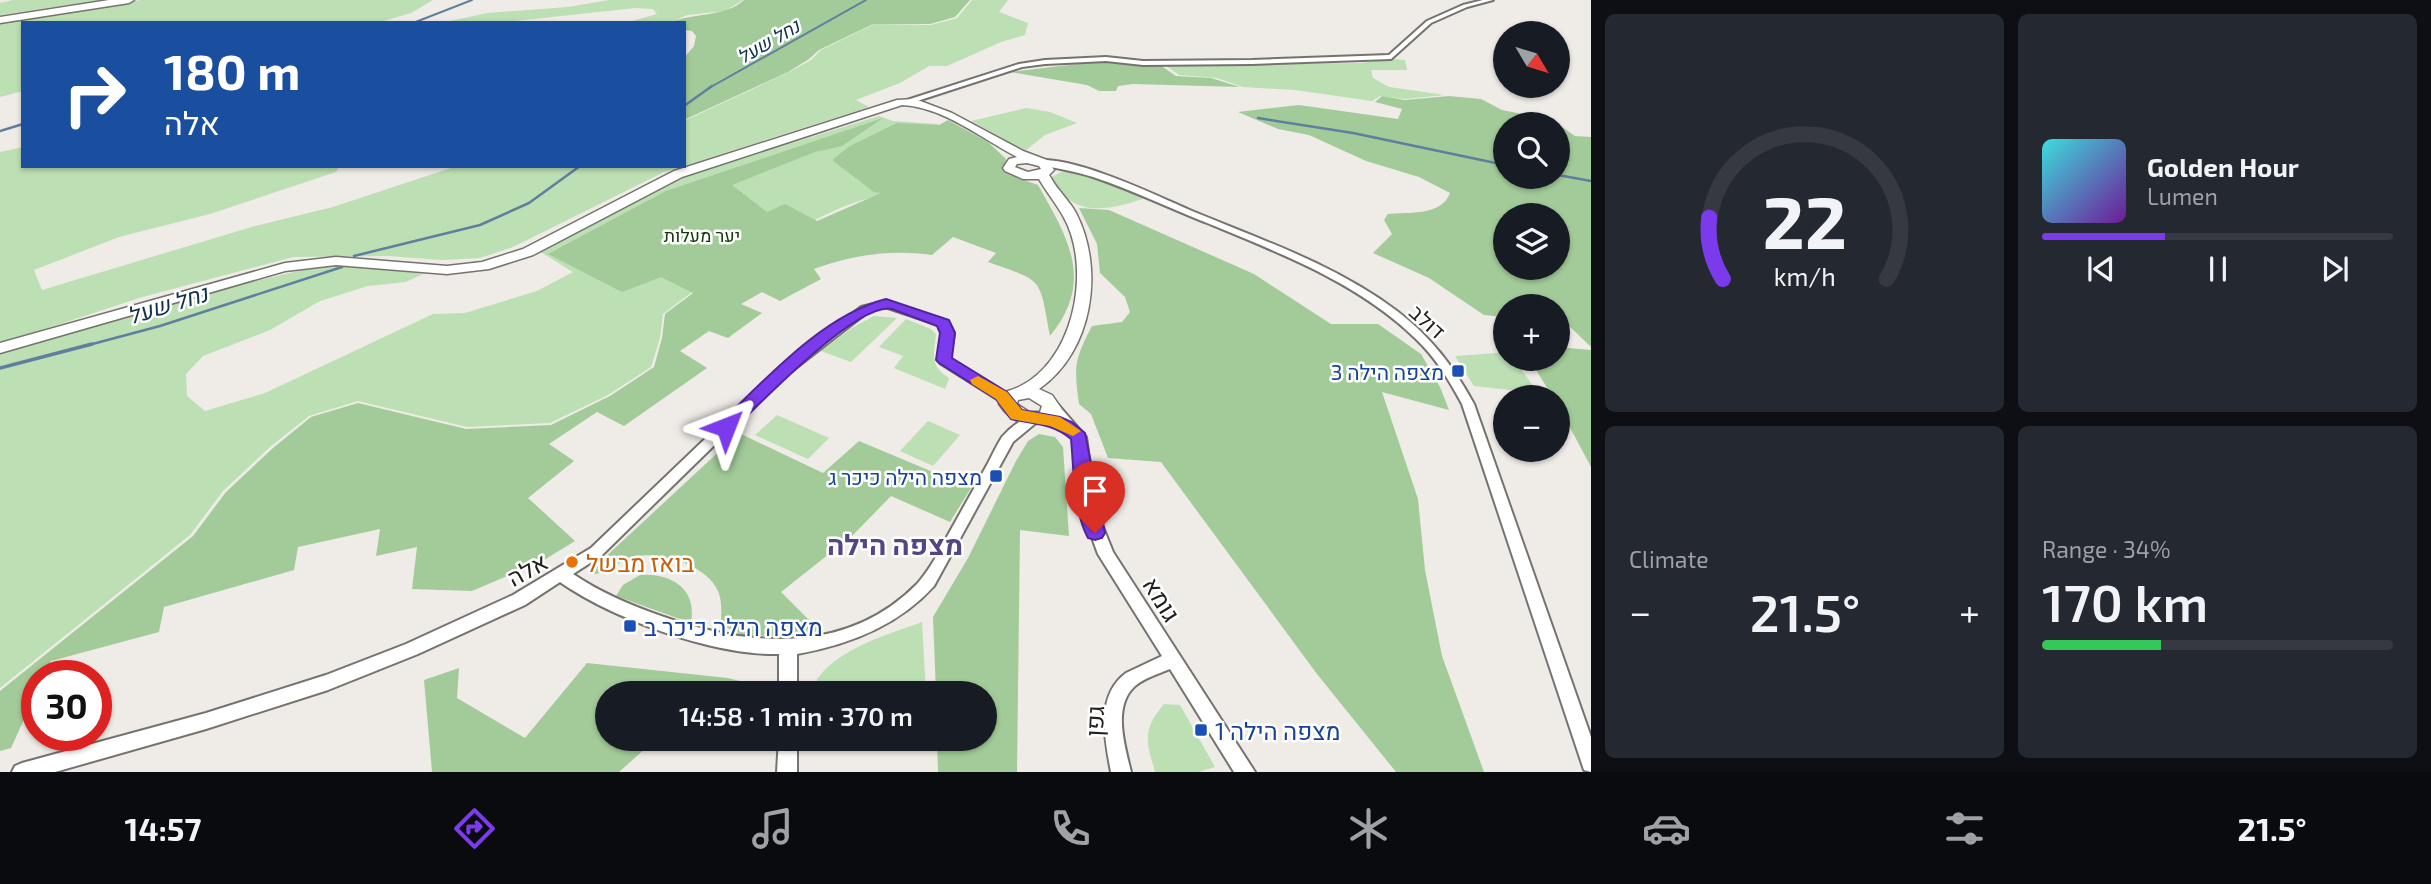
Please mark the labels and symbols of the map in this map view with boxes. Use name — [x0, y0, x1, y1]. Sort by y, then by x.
water label: נחל שעל — [733, 13, 804, 68]
north arrow — [1493, 21, 1570, 98]
park label: יער מעלות — [664, 224, 740, 246]
water label: נחל שעל — [123, 278, 212, 329]
street label: דולב — [1405, 299, 1451, 343]
place label: מצפה הילה 3 — [1331, 359, 1444, 384]
marker: מצפה הילה 3 — [1450, 363, 1466, 379]
position arrow — [689, 390, 763, 464]
pin — [1065, 461, 1125, 533]
place label: מצפה הילה כיכר ג — [828, 464, 982, 489]
marker: מצפה הילה כיכר ג — [988, 468, 1004, 484]
district label: מצפה הילה — [827, 527, 963, 561]
street label: אלה — [502, 546, 552, 592]
place label: בואז מבשל — [586, 548, 695, 577]
marker: בואז מבשל — [564, 554, 580, 570]
street label: גומא — [1137, 571, 1187, 627]
place label: מצפה הילה כיכר ב — [644, 612, 823, 641]
marker: מצפה הילה כיכר ב — [622, 618, 638, 634]
speed limit sign: 30 — [21, 660, 112, 751]
street label: גפן — [1079, 705, 1109, 737]
place label: מצפה הילה 1 — [1215, 716, 1341, 745]
marker: מצפה הילה 1 — [1193, 722, 1209, 738]

